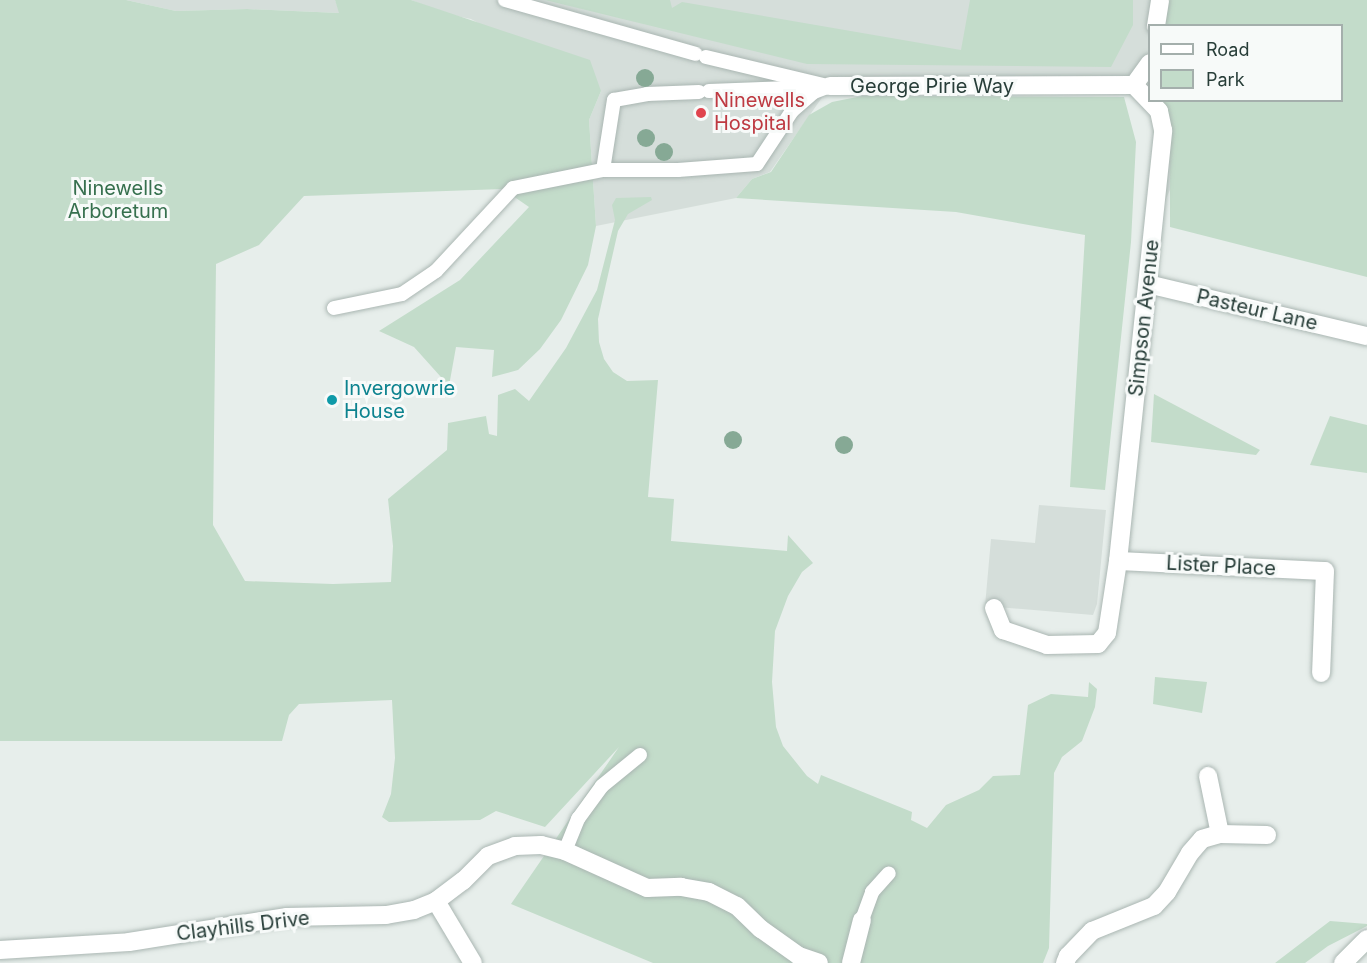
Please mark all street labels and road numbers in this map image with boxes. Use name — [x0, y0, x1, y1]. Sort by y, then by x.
street label: George Pirie Way — [850, 74, 1014, 98]
street label: Simpson Avenue — [1124, 238, 1164, 398]
street label: Pasteur Lane — [1194, 284, 1320, 336]
street label: Lister Place — [1166, 551, 1276, 581]
street label: Clayhills Drive — [175, 906, 311, 946]

